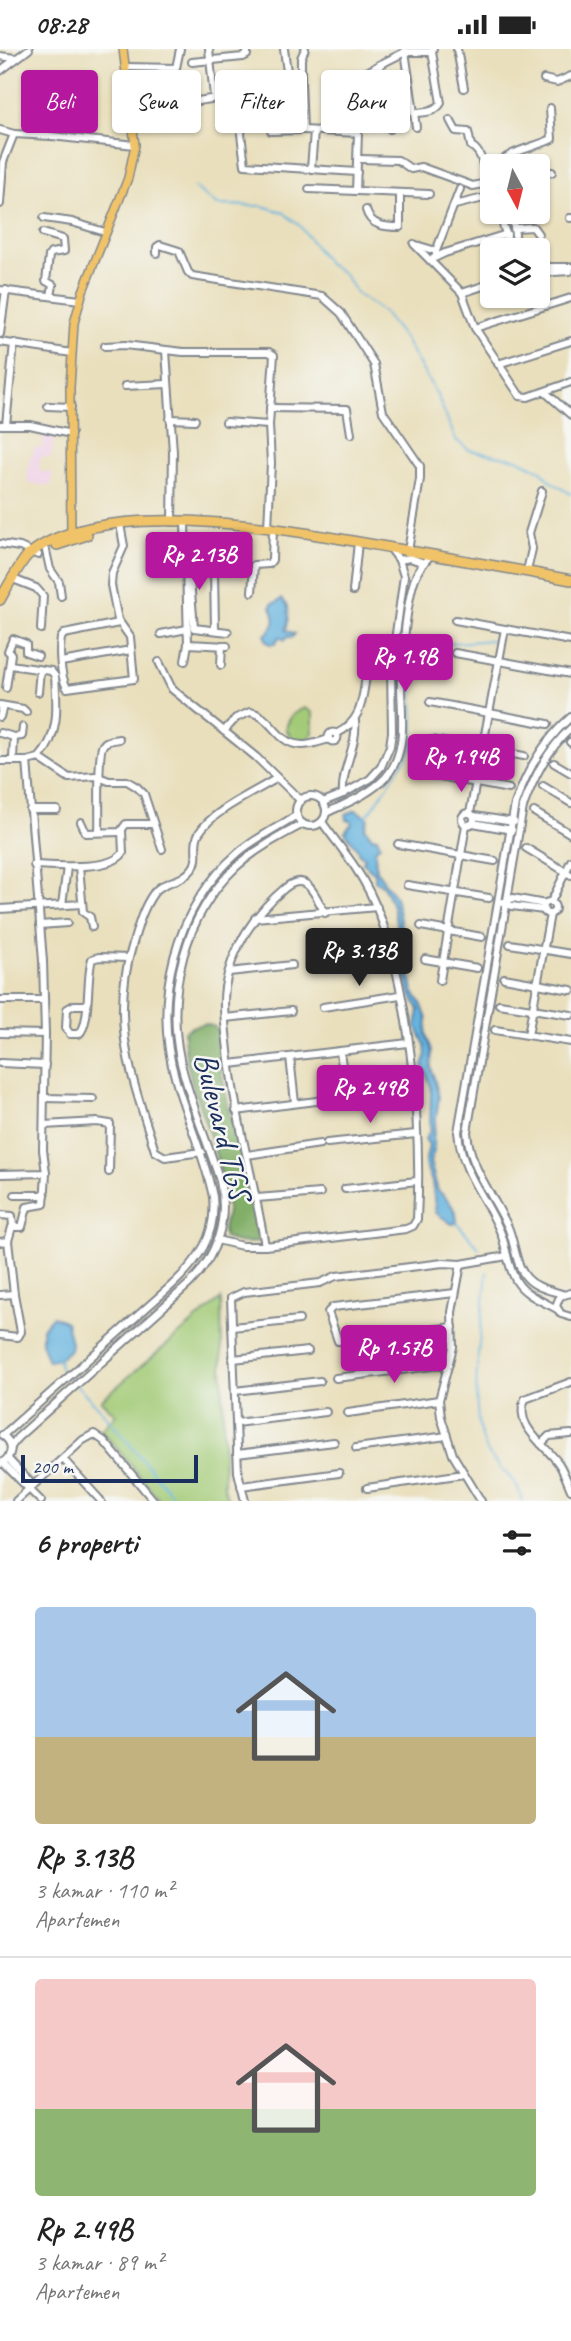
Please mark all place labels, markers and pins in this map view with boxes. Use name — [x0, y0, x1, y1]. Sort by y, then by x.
pin: Rp 2.13B — [127, 533, 271, 592]
pin: Rp 1.9B — [340, 635, 470, 694]
pin: Rp 1.94B — [389, 735, 533, 794]
pin: Rp 3.13B — [287, 929, 431, 988]
pin: Rp 2.49B — [298, 1065, 442, 1125]
pin: Rp 1.57B — [322, 1325, 466, 1385]

